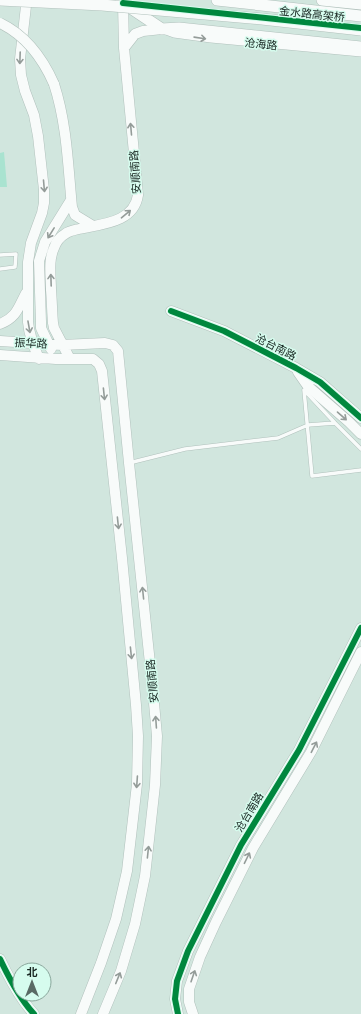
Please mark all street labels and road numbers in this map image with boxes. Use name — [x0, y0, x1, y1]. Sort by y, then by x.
street label: 金水路高架桥 — [278, 4, 346, 24]
street label: 沧海路 — [244, 35, 278, 53]
street label: 安顺南路 — [126, 150, 144, 194]
street label: 沧台南路 — [253, 331, 299, 363]
street label: 振华路 — [14, 335, 48, 351]
street label: 安顺南路 — [143, 658, 161, 704]
street label: 沧台南路 — [232, 790, 266, 834]

